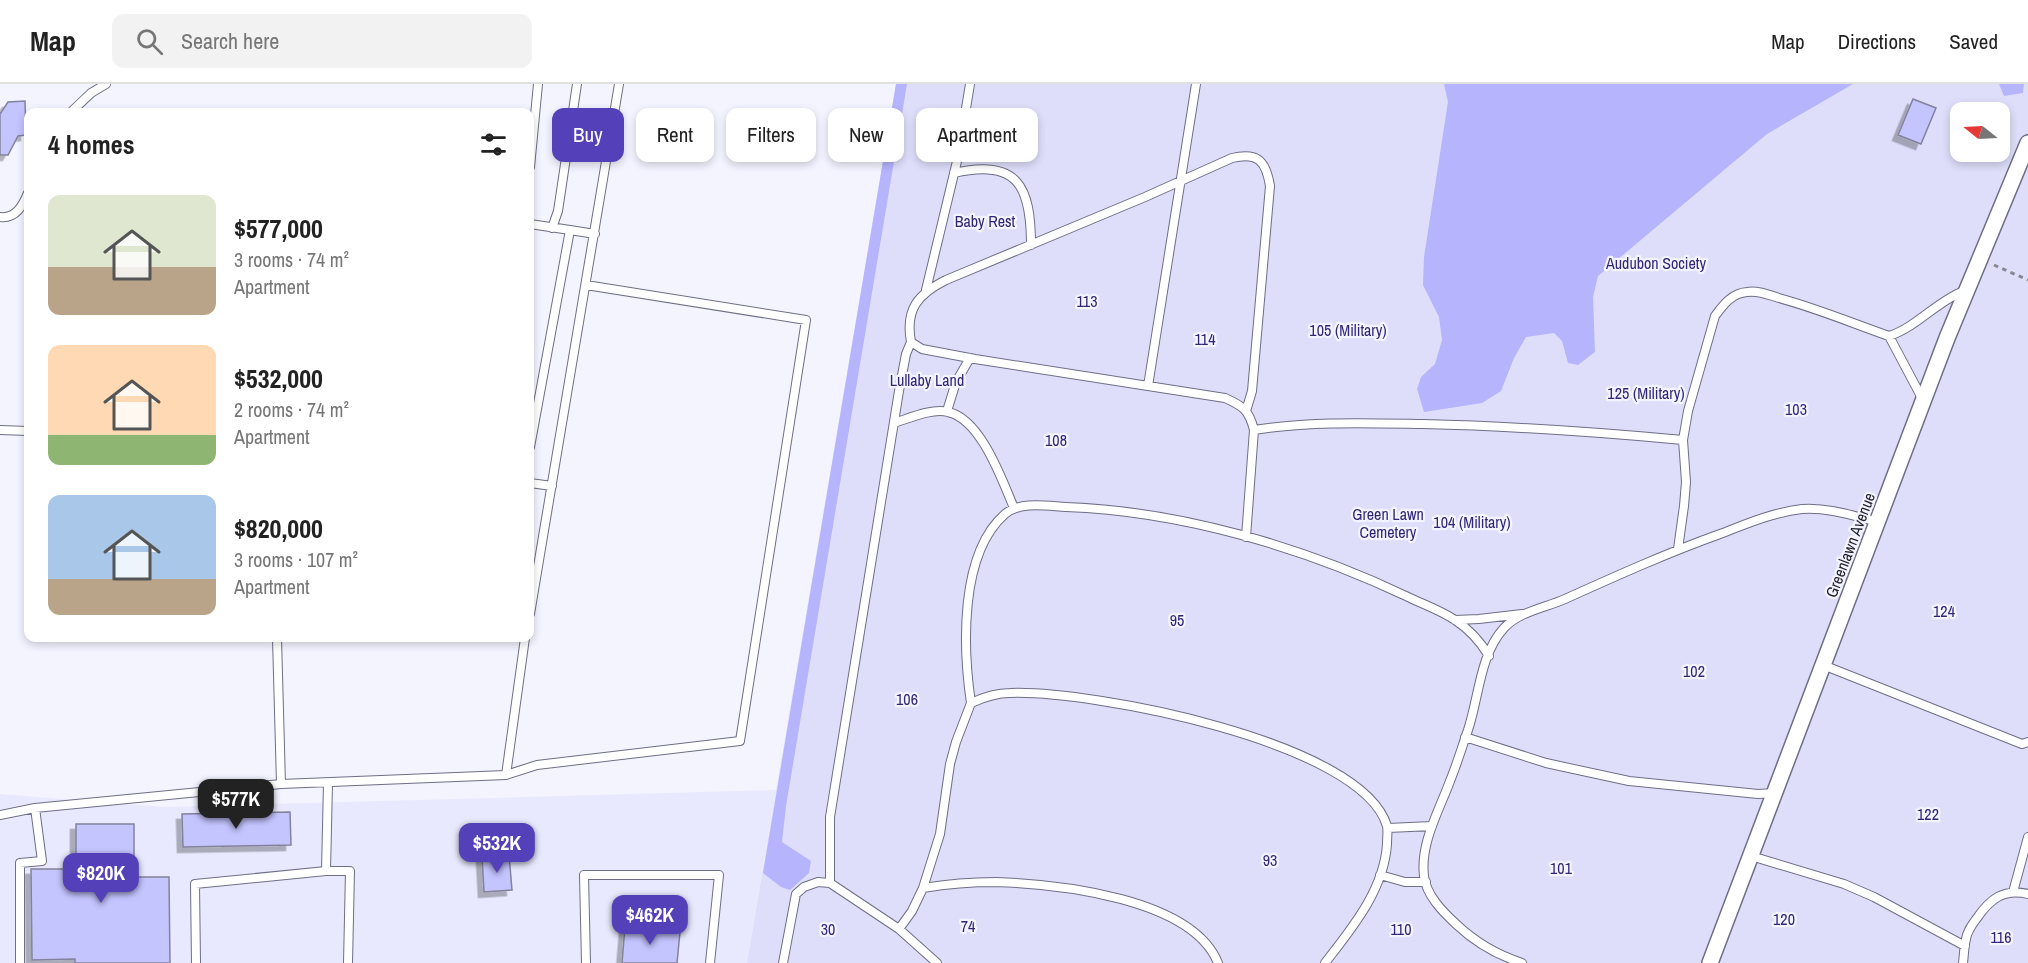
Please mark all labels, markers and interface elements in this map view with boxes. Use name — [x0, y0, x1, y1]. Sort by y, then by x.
search box — [112, 14, 532, 68]
text: Map — [30, 22, 76, 60]
icon: search — [133, 25, 166, 58]
text: Search here — [181, 26, 279, 56]
text: Map — [1771, 27, 1805, 56]
text: Directions — [1838, 27, 1916, 56]
text: Saved — [1949, 27, 1998, 56]
north arrow — [1950, 102, 2010, 162]
map controls — [1950, 102, 2010, 162]
chip: Buy — [552, 108, 624, 162]
chip: Rent — [636, 108, 714, 162]
chip: Filters — [726, 108, 816, 162]
chip: New — [828, 108, 904, 162]
chip: Apartment — [916, 108, 1038, 162]
text: 4 homes — [48, 127, 135, 162]
icon: filters — [477, 128, 510, 161]
park label: Baby Rest — [955, 210, 1016, 232]
text: $577,000 — [234, 211, 323, 246]
icon: home — [96, 219, 168, 291]
text: 3 rooms · 74 m² — [234, 246, 349, 273]
park label: Audubon Society — [1605, 252, 1706, 274]
text: Apartment — [234, 273, 310, 300]
park label: 113 — [1077, 290, 1097, 312]
park label: 105 (Military) — [1309, 319, 1387, 341]
park label: 114 — [1195, 328, 1215, 350]
text: $532,000 — [234, 361, 323, 396]
icon: home — [96, 369, 168, 441]
park label: Lullaby Land — [890, 369, 964, 391]
park label: 125 (Military) — [1607, 382, 1685, 404]
text: 2 rooms · 74 m² — [234, 396, 349, 423]
park label: 103 — [1785, 398, 1807, 420]
text: Apartment — [234, 423, 310, 450]
park label: 108 — [1045, 429, 1067, 451]
street label: Greenlawn Avenue — [1820, 489, 1880, 601]
park label: Green Lawn Cemetery — [1352, 503, 1424, 543]
text: $820,000 — [234, 511, 323, 546]
park label: 104 (Military) — [1433, 511, 1511, 533]
icon: home — [96, 519, 168, 591]
text: 3 rooms · 107 m² — [234, 546, 358, 573]
text: Apartment — [234, 573, 310, 600]
park label: 124 — [1933, 600, 1955, 622]
park label: 95 — [1170, 609, 1184, 631]
park label: 102 — [1683, 660, 1705, 682]
park label: 106 — [896, 688, 918, 710]
pin: $577K — [194, 779, 278, 830]
text: $577K — [212, 785, 260, 812]
park label: 122 — [1917, 803, 1939, 825]
pin: $532K — [455, 823, 539, 874]
text: $532K — [473, 829, 521, 856]
park label: 93 — [1263, 849, 1277, 871]
pin: $820K — [59, 853, 143, 904]
park label: 101 — [1550, 857, 1573, 879]
text: $820K — [77, 859, 125, 886]
pin: $462K — [608, 895, 692, 946]
text: $462K — [626, 901, 674, 928]
park label: 120 — [1773, 908, 1795, 930]
park label: 74 — [961, 915, 975, 937]
park label: 30 — [821, 918, 835, 940]
park label: 110 — [1391, 918, 1411, 940]
park label: 116 — [1991, 926, 2011, 948]

